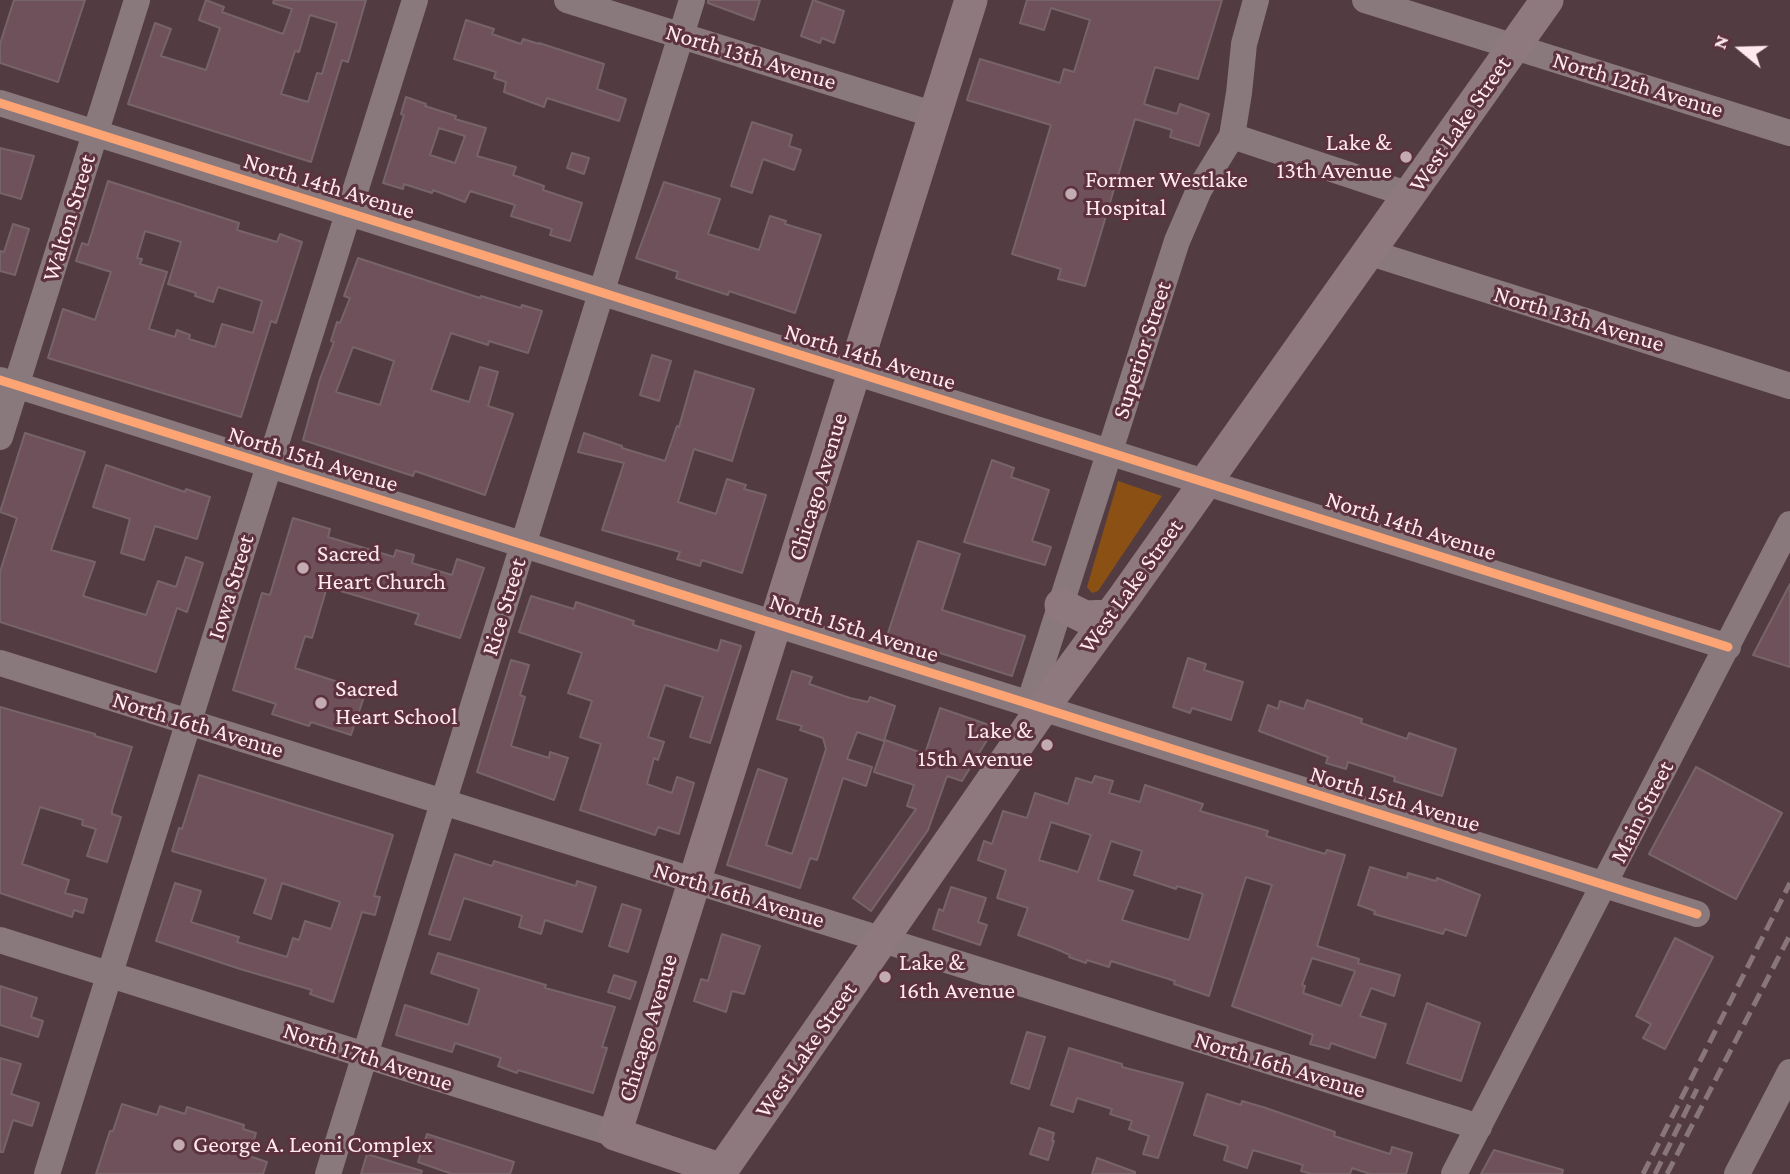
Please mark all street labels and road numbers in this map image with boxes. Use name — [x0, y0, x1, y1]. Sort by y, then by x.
street label: North 13th Avenue — [662, 17, 840, 97]
street label: North 12th Avenue — [1549, 45, 1727, 125]
street label: West Lake Street — [1403, 51, 1517, 197]
street label: North 14th Avenue — [240, 146, 418, 226]
street label: Walton Street — [36, 151, 102, 285]
street label: Superior Street — [1106, 278, 1178, 422]
street label: North 13th Avenue — [1490, 279, 1668, 359]
street label: North 14th Avenue — [781, 317, 959, 397]
street label: Chicago Avenue — [782, 410, 854, 564]
street label: North 15th Avenue — [224, 419, 402, 499]
street label: North 14th Avenue — [1322, 485, 1500, 567]
street label: West Lake Street — [1073, 513, 1189, 659]
street label: Iowa Street — [201, 531, 261, 643]
street label: Rice Street — [476, 555, 532, 659]
street label: North 15th Avenue — [766, 587, 942, 669]
street label: North 16th Avenue — [109, 685, 287, 765]
street label: Main Street — [1604, 756, 1680, 868]
street label: North 15th Avenue — [1306, 759, 1484, 839]
street label: North 16th Avenue — [650, 855, 828, 935]
street label: Chicago Avenue — [612, 951, 684, 1105]
street label: West Lake Street — [749, 977, 863, 1123]
street label: North 17th Avenue — [280, 1016, 456, 1098]
street label: North 16th Avenue — [1191, 1025, 1369, 1105]

